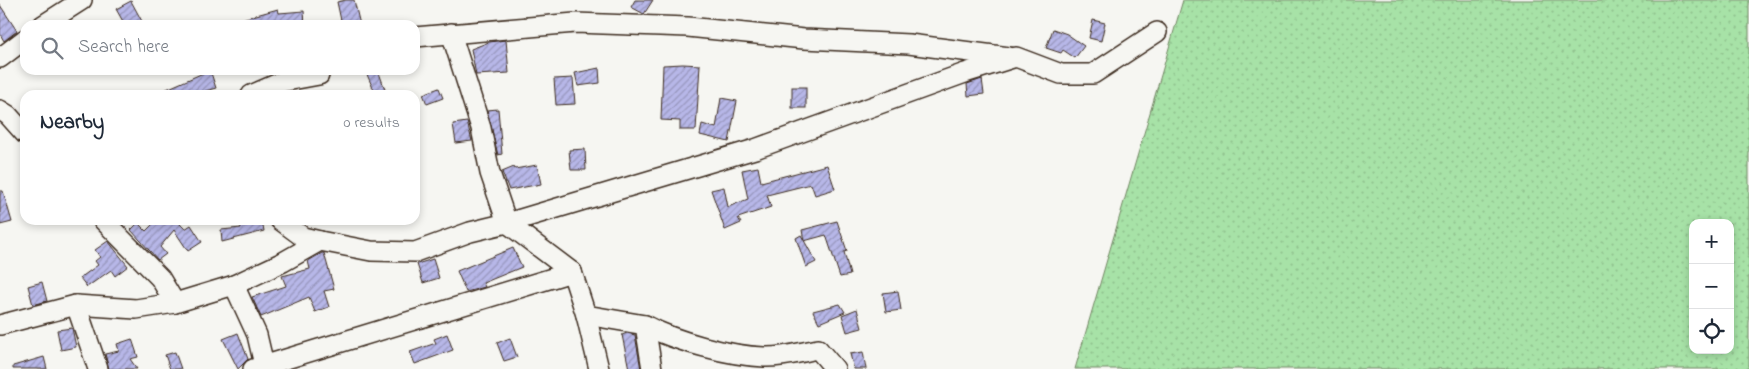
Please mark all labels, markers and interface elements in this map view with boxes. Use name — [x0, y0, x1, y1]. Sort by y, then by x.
search box — [20, 20, 420, 75]
icon: search — [38, 34, 66, 62]
text: Search here — [78, 34, 169, 61]
text: Nearby — [40, 108, 104, 138]
text: 0 results — [344, 111, 400, 135]
map controls — [1689, 219, 1734, 354]
button: + — [1689, 219, 1734, 264]
button: − — [1689, 264, 1734, 309]
button: locate — [1689, 309, 1734, 354]

